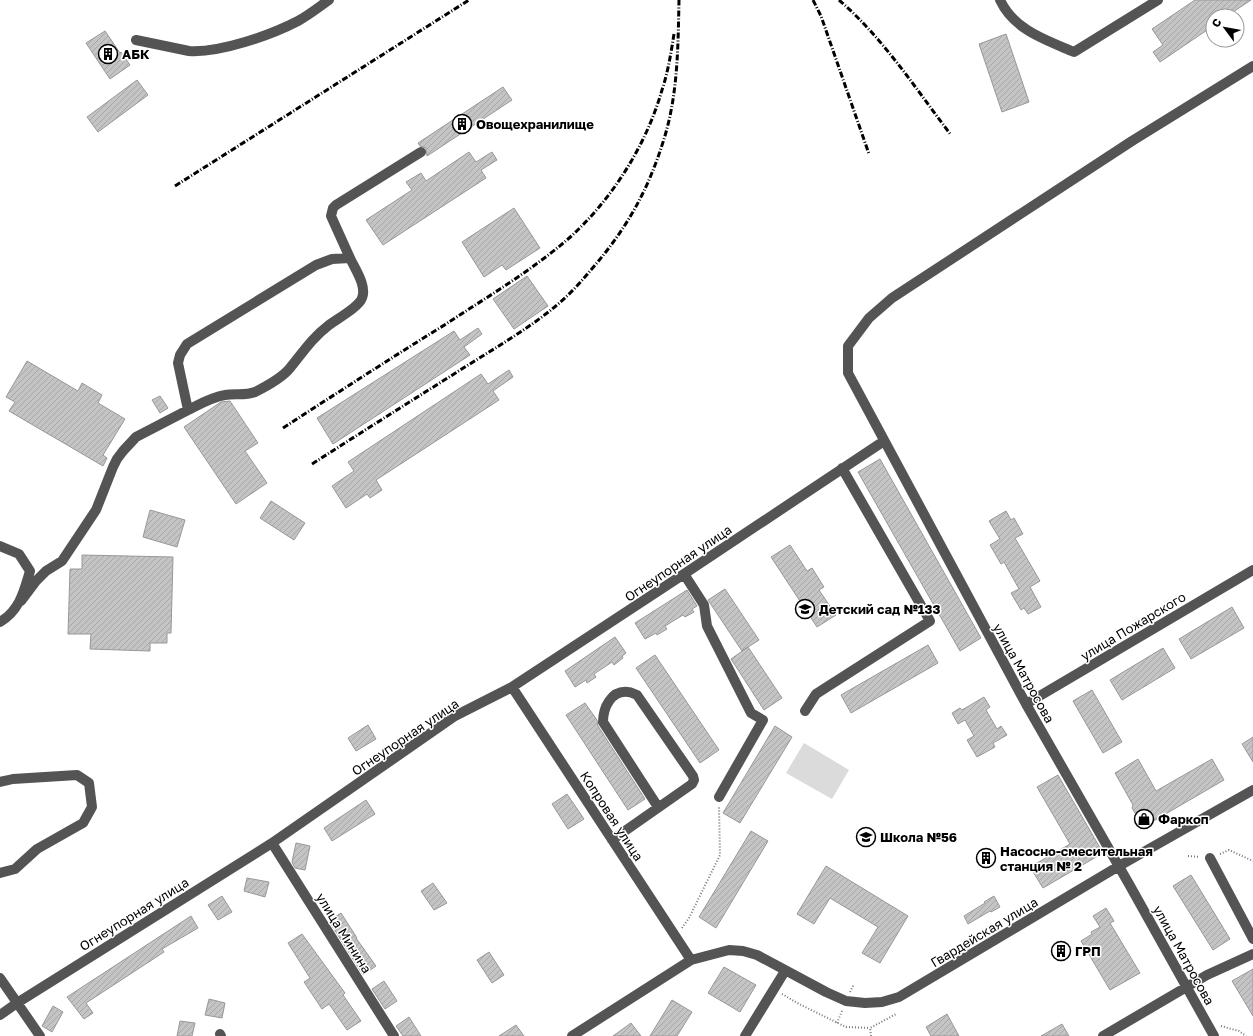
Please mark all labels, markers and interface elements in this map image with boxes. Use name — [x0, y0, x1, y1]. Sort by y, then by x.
north arrow — [1205, 8, 1245, 48]
text: С — [1209, 16, 1224, 29]
building icon: АБК — [97, 43, 119, 65]
place label: АБК — [122, 46, 150, 62]
building icon: Овощехранилище — [451, 113, 473, 135]
place label: Овощехранилище — [476, 116, 594, 132]
street label: Огнеупорная улица — [621, 521, 735, 605]
street label: улица Пожарского — [1077, 588, 1189, 664]
school or university icon: Детский сад №133 — [794, 598, 816, 620]
place label: Детский сад №133 — [819, 601, 940, 617]
street label: улица Матросова — [990, 620, 1058, 726]
street label: Огнеупорная улица — [348, 695, 462, 779]
street label: Копровая улица — [577, 768, 647, 864]
shop icon: Фаркоп — [1133, 808, 1155, 830]
place label: Фаркоп — [1158, 811, 1209, 827]
school or university icon: Школа №56 — [855, 826, 877, 848]
place label: Школа №56 — [880, 829, 957, 845]
place label: Насосно-смесительная станция № 2 — [1000, 843, 1153, 874]
building icon: Насосно-смесительная станция № 2 — [975, 847, 997, 869]
street label: Огнеупорная улица — [76, 874, 192, 954]
street label: улица Минина — [313, 890, 375, 976]
street label: Гвардейская улица — [927, 894, 1041, 970]
street label: улица Матросова — [1150, 902, 1218, 1008]
building icon: ГРП — [1050, 940, 1072, 962]
place label: ГРП — [1075, 943, 1101, 959]

